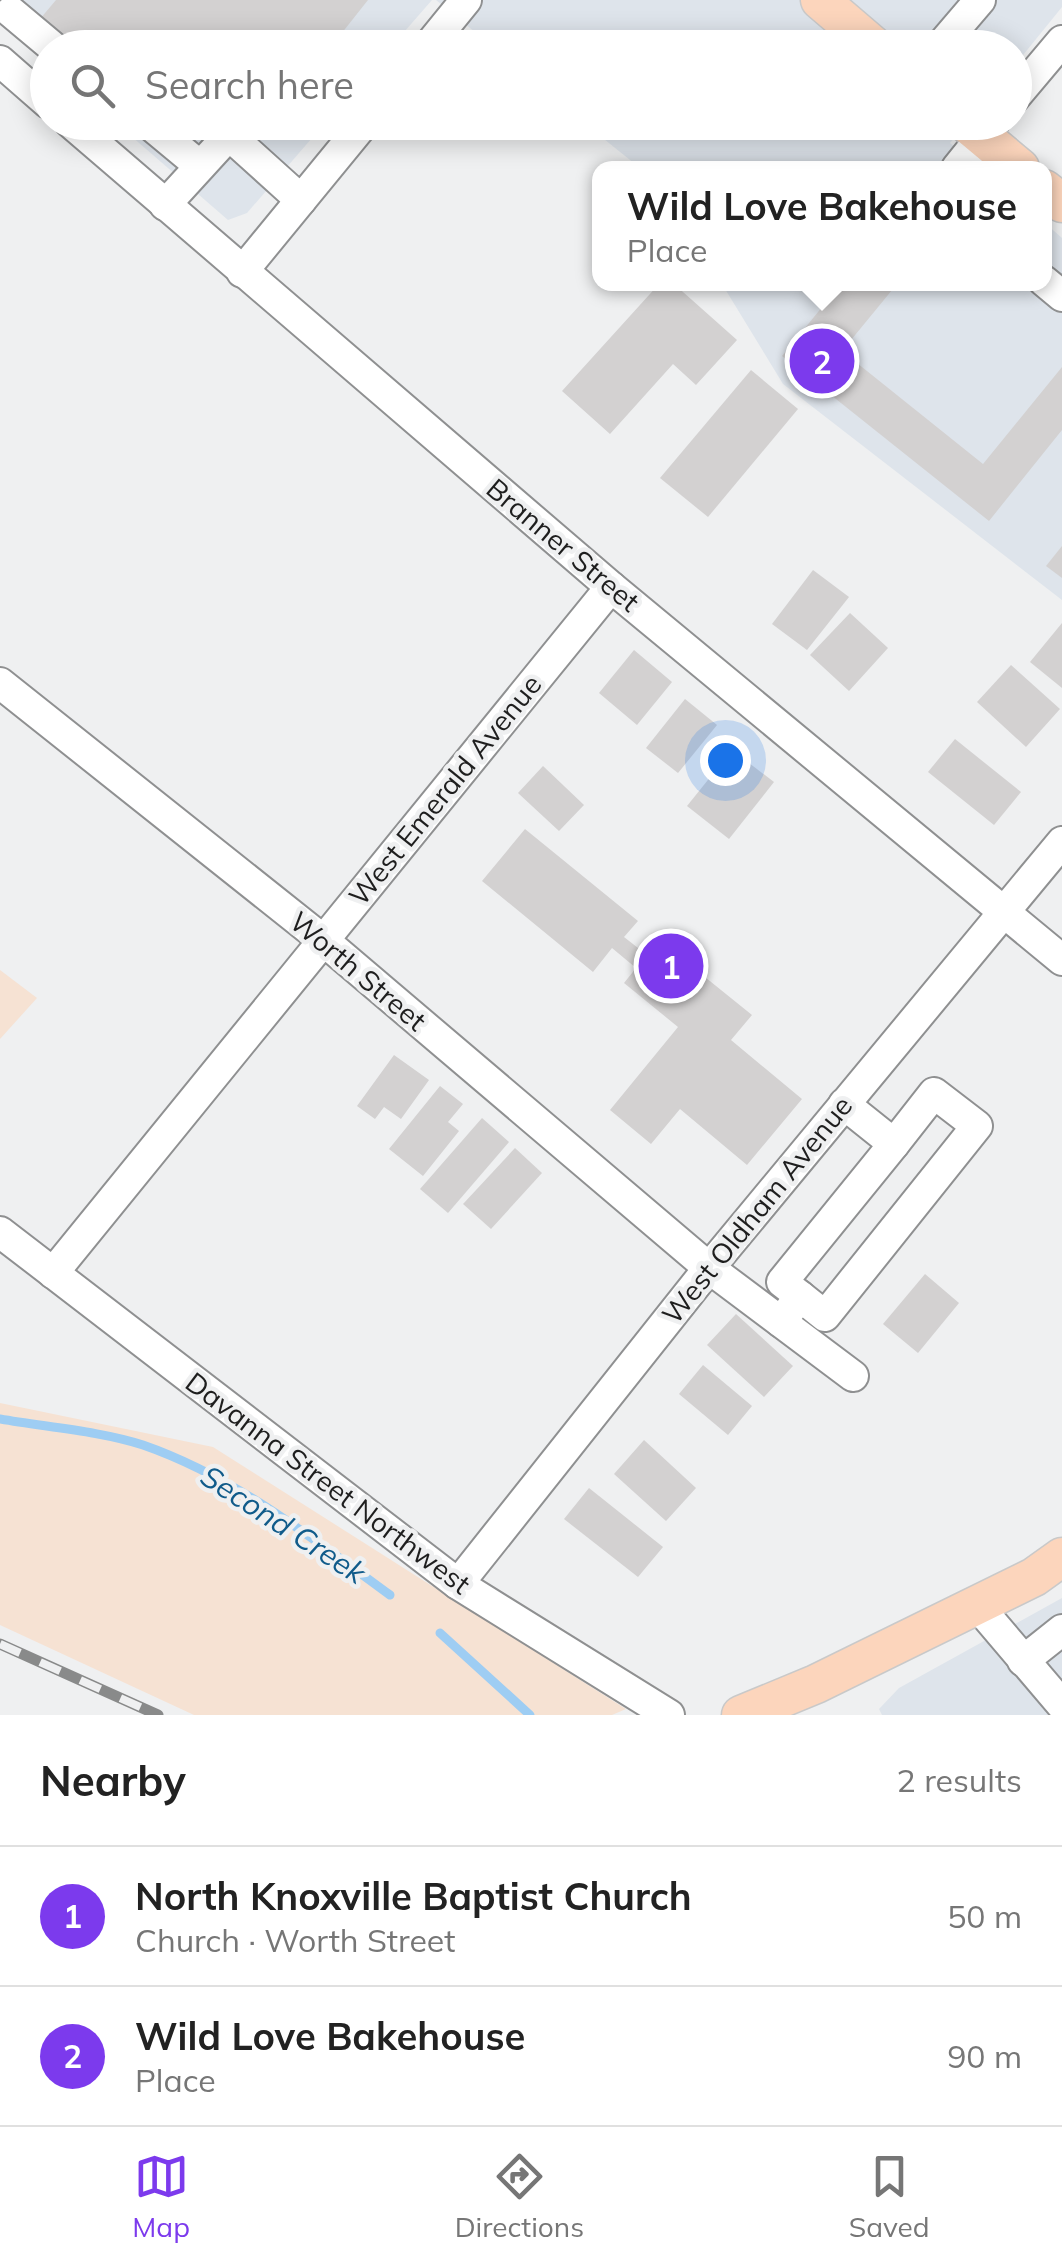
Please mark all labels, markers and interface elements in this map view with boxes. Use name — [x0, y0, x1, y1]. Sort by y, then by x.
search box — [30, 30, 1032, 140]
icon: search — [65, 58, 120, 113]
text: Search here — [145, 61, 354, 109]
popup — [592, 161, 1052, 291]
text: Wild Love Bakehouse — [627, 182, 1017, 230]
text: Place — [627, 230, 707, 270]
pin: 2 — [790, 324, 854, 398]
street label: Branner Street — [480, 471, 647, 619]
street label: West Emerald Avenue — [341, 667, 549, 912]
your location — [700, 735, 751, 786]
street label: Worth Street — [283, 903, 434, 1038]
pin: 1 — [638, 928, 704, 1004]
street label: West Oldham Avenue — [654, 1089, 859, 1331]
street label: Davanna Street Northwest — [179, 1364, 478, 1601]
water label: Second Creek — [194, 1457, 375, 1593]
text: Nearby — [40, 1754, 186, 1807]
text: 2 results — [897, 1760, 1022, 1800]
text: North Knoxville Baptist Church — [135, 1872, 692, 1920]
text: 1 — [63, 1896, 82, 1936]
text: 50 m — [947, 1896, 1022, 1936]
text: Church · Worth Street — [135, 1920, 455, 1960]
text: Wild Love Bakehouse — [135, 2012, 525, 2060]
text: 2 — [63, 2036, 82, 2076]
text: 90 m — [947, 2036, 1022, 2076]
text: Place — [135, 2060, 216, 2100]
tab: Map — [132, 2149, 190, 2244]
tab: Directions — [455, 2149, 584, 2244]
tab: Saved — [849, 2149, 930, 2244]

